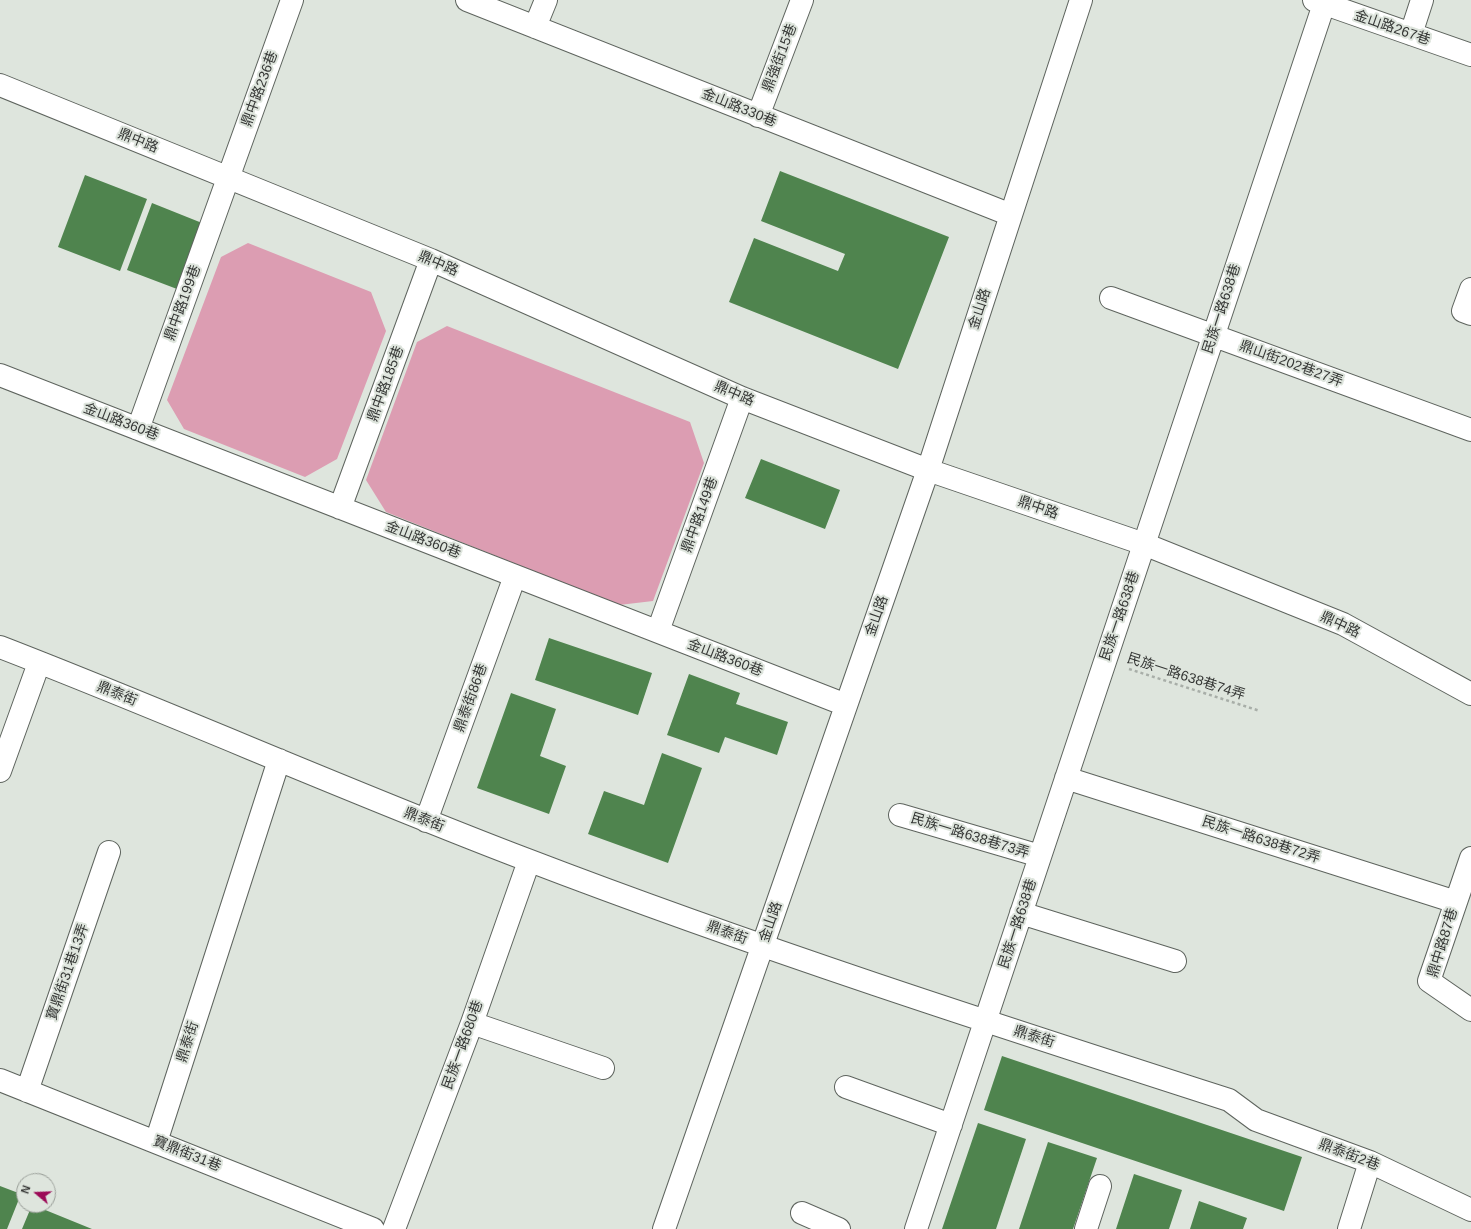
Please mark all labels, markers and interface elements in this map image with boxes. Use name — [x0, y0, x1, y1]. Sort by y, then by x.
street label: 金山路267巷 — [1352, 7, 1432, 49]
street label: 鼎強街15巷 — [759, 22, 801, 94]
street label: 鼎中路236巷 — [239, 49, 281, 129]
street label: 金山路330巷 — [699, 85, 779, 131]
street label: 鼎中路 — [115, 125, 161, 157]
street label: 鼎中路 — [415, 248, 461, 280]
street label: 民族一路638巷 — [1200, 262, 1244, 356]
street label: 鼎中路199巷 — [162, 263, 204, 343]
street label: 金山路 — [966, 286, 994, 332]
street label: 鼎山街202巷27弄 — [1237, 337, 1345, 391]
street label: 鼎中路185巷 — [365, 344, 407, 424]
street label: 鼎中路 — [711, 378, 757, 410]
street label: 金山路360巷 — [81, 400, 161, 444]
street label: 鼎中路149巷 — [679, 475, 721, 555]
street label: 鼎中路 — [1015, 493, 1061, 523]
street label: 金山路360巷 — [383, 518, 463, 562]
street label: 民族一路638巷 — [1097, 569, 1143, 663]
street label: 金山路 — [862, 593, 892, 639]
street label: 鼎中路 — [1317, 609, 1363, 641]
street label: 金山路360巷 — [685, 636, 765, 680]
street label: 民族一路638巷74弄 — [1125, 650, 1247, 704]
street label: 鼎泰街86巷 — [451, 661, 491, 735]
street label: 鼎泰街 — [94, 678, 140, 710]
street label: 鼎泰街 — [401, 804, 447, 836]
street label: 民族一路638巷73弄 — [909, 810, 1031, 862]
street label: 民族一路638巷72弄 — [1200, 813, 1322, 867]
street label: 民族一路638巷 — [996, 877, 1040, 971]
street label: 金山路 — [756, 899, 786, 945]
street label: 鼎中路87巷 — [1425, 906, 1461, 980]
street label: 鼎泰街 — [704, 918, 750, 948]
street label: 寶鼎街31巷13弄 — [44, 921, 92, 1023]
street label: 民族一路680巷 — [439, 998, 487, 1092]
street label: 鼎泰街 — [174, 1019, 202, 1065]
street label: 鼎泰街 — [1011, 1023, 1057, 1051]
street label: 寶鼎街31巷 — [151, 1133, 223, 1175]
street label: 鼎泰街2巷 — [1316, 1136, 1382, 1174]
north arrow — [16, 1173, 56, 1213]
text: N — [19, 1184, 33, 1195]

